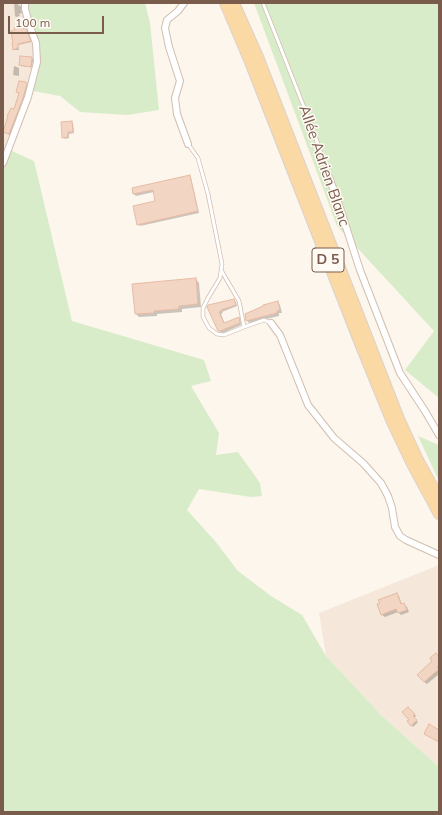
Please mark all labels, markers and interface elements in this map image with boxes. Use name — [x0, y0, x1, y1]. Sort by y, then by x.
scale bar — [10, 8, 106, 34]
text: 100 m — [15, 15, 50, 30]
street label: Allée Adrien Blanc — [295, 103, 353, 229]
road number: D 5 — [312, 248, 344, 272]

